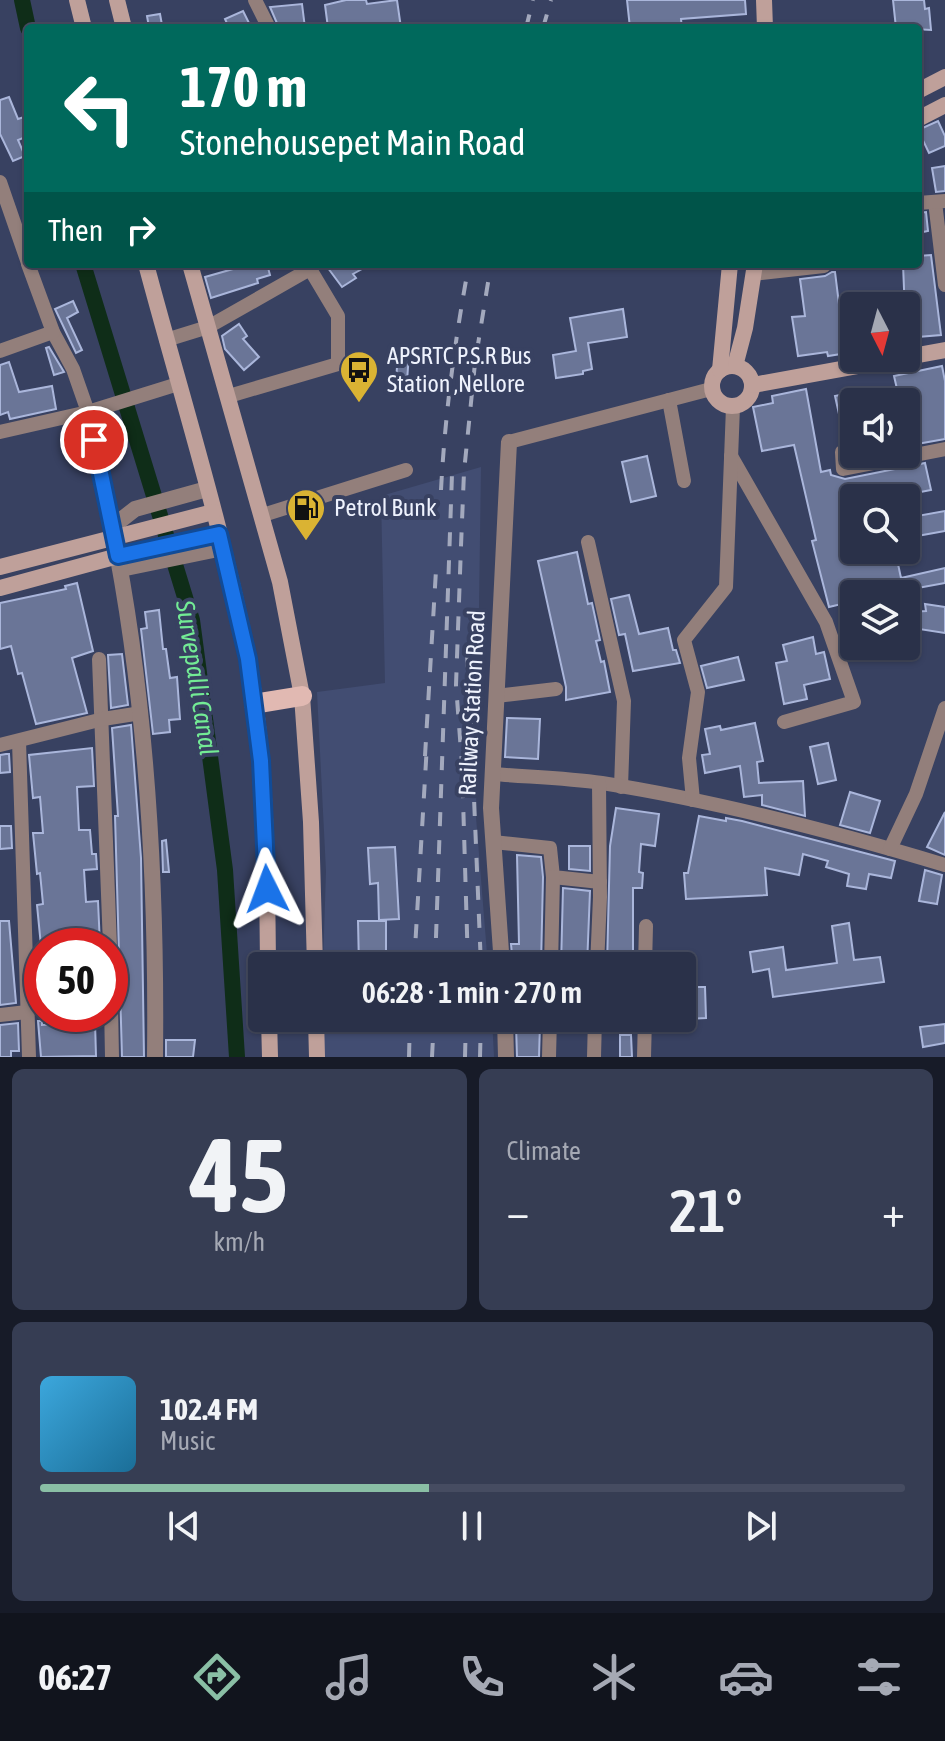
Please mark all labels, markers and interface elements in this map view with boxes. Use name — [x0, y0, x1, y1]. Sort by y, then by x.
text: 170 m — [180, 55, 307, 119]
icon: left — [48, 56, 152, 160]
text: Stonehousepet Main Road — [180, 121, 526, 163]
icon: right — [119, 208, 163, 252]
text: Then — [48, 213, 103, 247]
north arrow — [840, 292, 920, 372]
map controls — [840, 292, 920, 660]
place label: APSRTC P.S.R Bus Station ,Nellore — [387, 342, 531, 397]
bus stop icon: APSRTC P.S.R Bus Station ,Nellore — [338, 349, 380, 404]
button: sound — [840, 388, 920, 468]
pin — [60, 406, 128, 474]
icon: arrive — [72, 418, 116, 462]
button: search — [840, 484, 920, 564]
fuel station icon: Petrol Bunk — [285, 487, 327, 542]
place label: Petrol Bunk — [334, 494, 437, 521]
button: layers — [840, 580, 920, 660]
water label: Survepalli Canal — [170, 597, 224, 758]
street label: Railway Station Road — [453, 609, 490, 796]
position arrow — [225, 847, 309, 931]
speed limit sign: 50 — [24, 928, 128, 1032]
text: 06:28 · 1 min · 270 m — [362, 975, 582, 1009]
text: 45 — [190, 1115, 288, 1234]
text: Climate — [507, 1136, 581, 1166]
text: 21° — [669, 1176, 742, 1245]
text: − — [507, 1186, 529, 1236]
text: + — [882, 1186, 905, 1236]
text: km/h — [213, 1227, 265, 1257]
text: 102.4 FM — [160, 1392, 258, 1426]
text: Music — [160, 1426, 215, 1456]
icon: previous — [162, 1504, 206, 1548]
icon: pause — [450, 1504, 494, 1548]
icon: next — [739, 1504, 783, 1548]
icon: directions — [189, 1649, 245, 1705]
icon: music — [321, 1649, 377, 1705]
icon: phone — [454, 1649, 510, 1705]
icon: climate — [586, 1649, 642, 1705]
icon: car — [718, 1649, 774, 1705]
icon: filters — [851, 1649, 907, 1705]
text: 06:27 — [38, 1656, 112, 1698]

